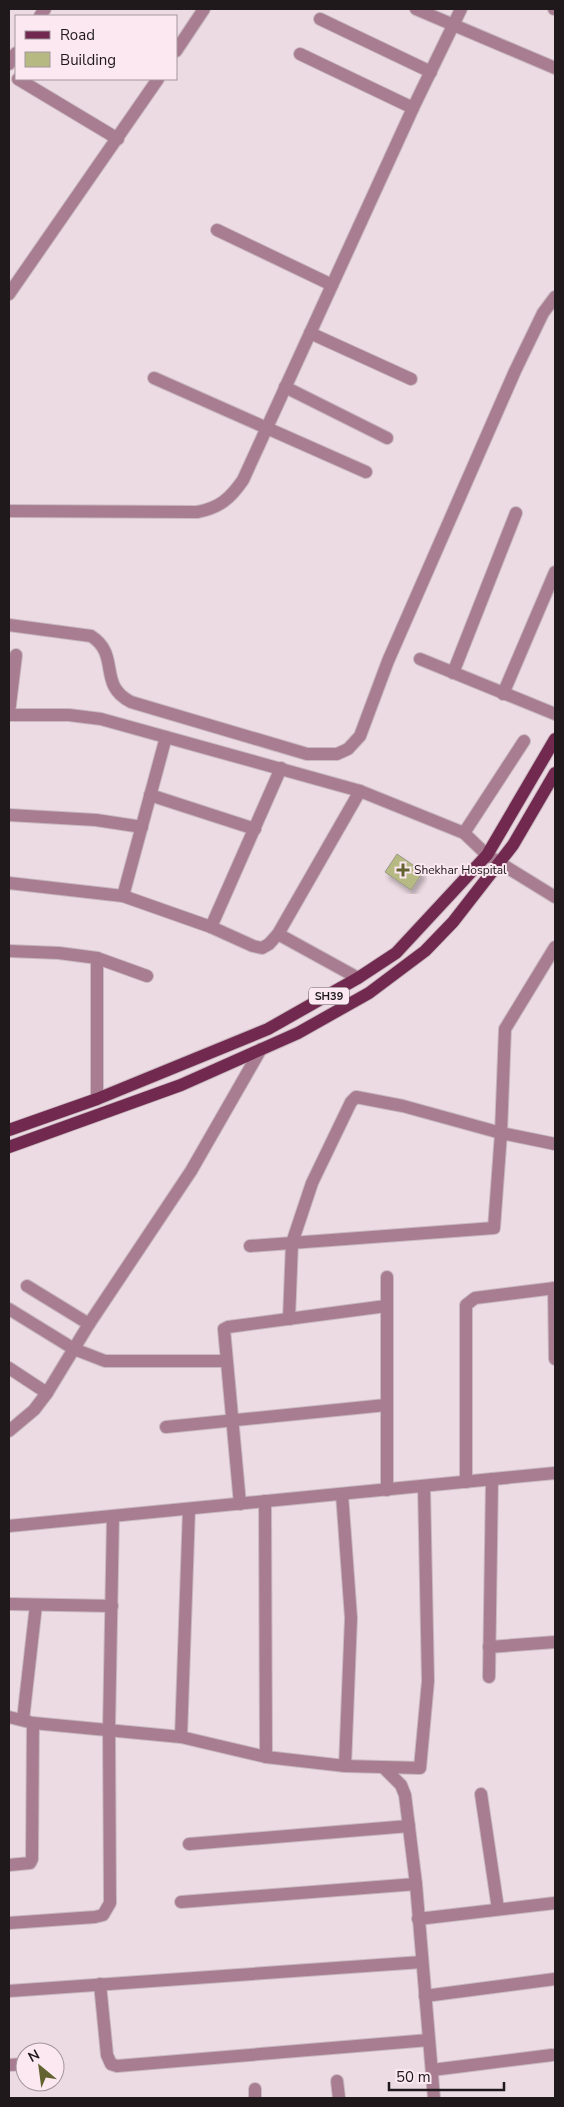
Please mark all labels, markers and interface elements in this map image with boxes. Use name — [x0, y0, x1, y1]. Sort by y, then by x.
legend — [15, 15, 178, 80]
text: Road — [60, 25, 95, 45]
text: Building — [60, 50, 116, 70]
place label: Shekhar Hospital — [414, 862, 507, 878]
marker: Shekhar Hospital — [396, 863, 410, 877]
road number: SH39 — [309, 988, 349, 1004]
north arrow — [15, 2042, 65, 2092]
text: N — [25, 2045, 43, 2067]
scale bar — [389, 2060, 504, 2092]
text: 50 m — [396, 2067, 431, 2087]

